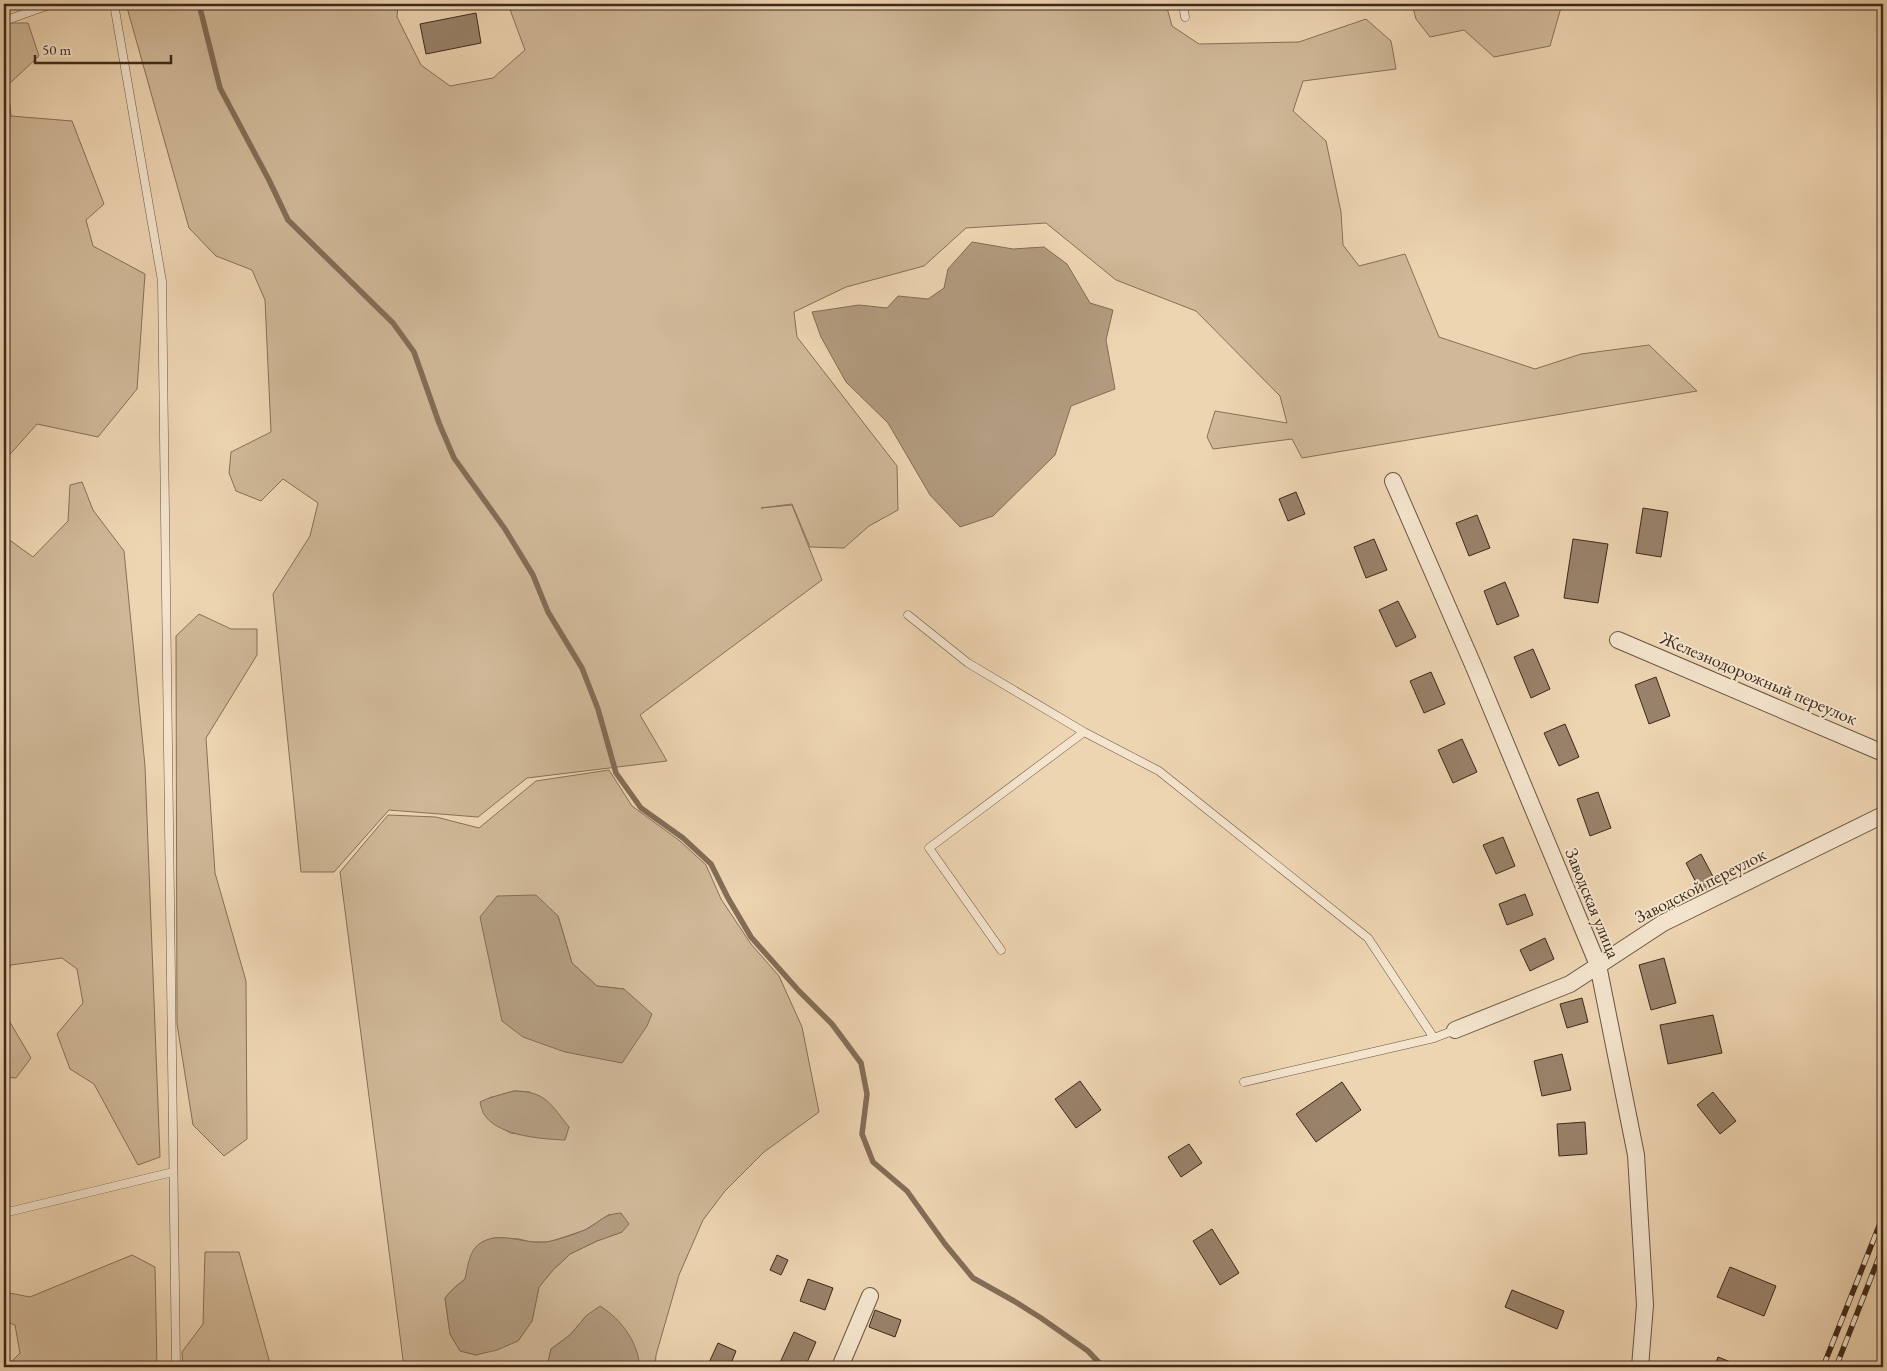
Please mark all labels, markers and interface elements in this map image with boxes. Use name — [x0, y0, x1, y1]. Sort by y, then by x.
scale bar — [35, 32, 171, 64]
text: 50 m — [42, 40, 71, 59]
street label: Железнодорожный переулок — [1656, 626, 1861, 730]
street label: Заводской переулок — [1631, 842, 1770, 928]
street label: Заводская улица — [1560, 844, 1626, 962]

